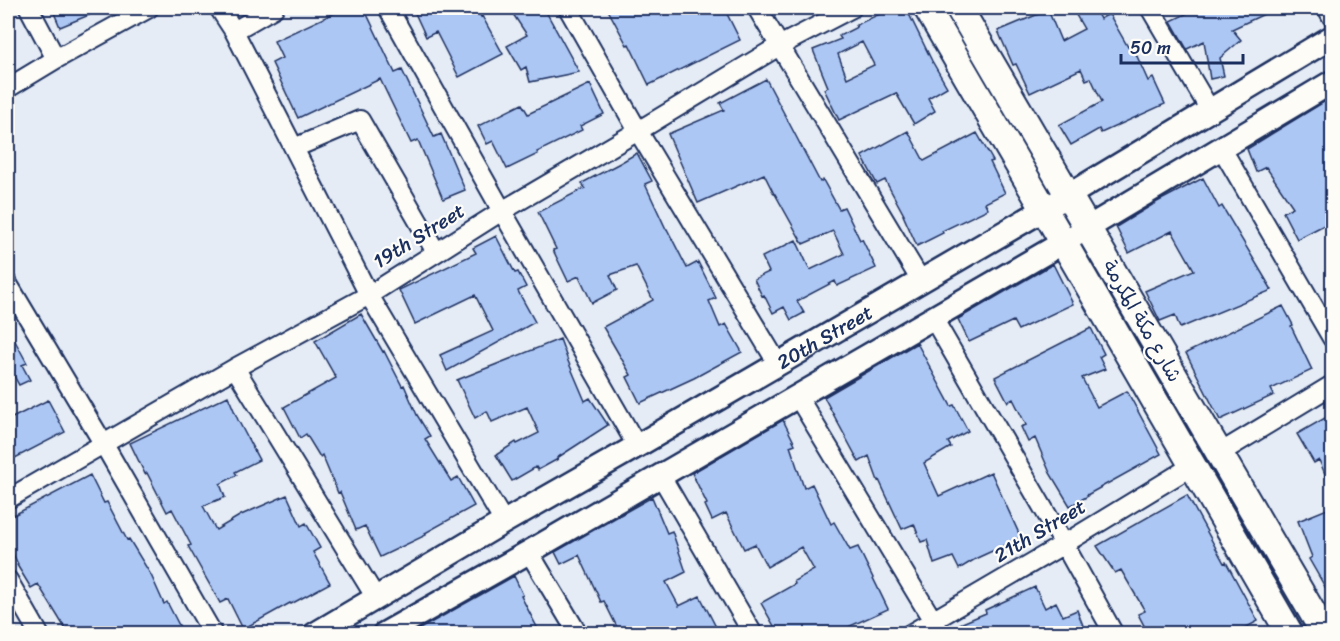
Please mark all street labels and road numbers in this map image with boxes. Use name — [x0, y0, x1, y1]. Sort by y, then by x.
street label: 19th Street — [366, 194, 472, 278]
street label: شارع مكة المكرمة — [1093, 253, 1191, 389]
street label: 20th Street — [770, 295, 880, 379]
street label: 21th Street — [987, 489, 1093, 572]

